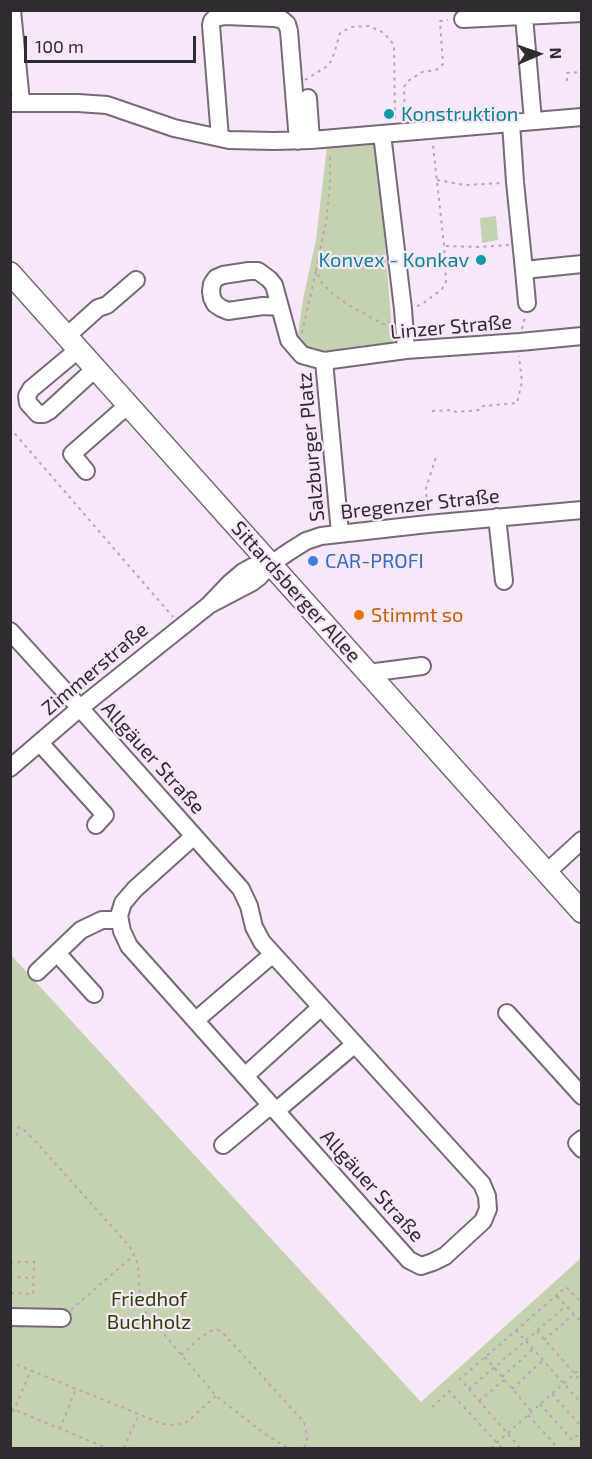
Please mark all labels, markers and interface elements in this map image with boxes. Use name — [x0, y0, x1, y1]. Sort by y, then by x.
scale bar — [27, 24, 200, 62]
north arrow — [508, 24, 568, 84]
text: 100 m — [35, 35, 84, 57]
text: N — [547, 47, 566, 59]
place label: Konstruktion — [401, 102, 518, 126]
marker: Konstruktion — [382, 107, 396, 121]
place label: Konvex - Konkav — [318, 248, 469, 272]
marker: Konvex - Konkav — [474, 253, 488, 267]
street label: Linzer Straße — [389, 310, 513, 344]
street label: Salzburger Platz — [293, 371, 329, 523]
street label: Bregenzer Straße — [339, 484, 501, 524]
street label: Sittardsberger Allee — [226, 516, 366, 668]
place label: CAR-PROFI — [325, 549, 424, 573]
marker: CAR-PROFI — [306, 554, 320, 568]
place label: Stimmt so — [371, 603, 463, 627]
marker: Stimmt so — [352, 608, 366, 622]
street label: Zimmerstraße — [37, 618, 153, 720]
street label: Allgäuer Straße — [96, 697, 210, 819]
street label: Allgäuer Straße — [315, 1125, 429, 1247]
park label: Friedhof Buchholz — [107, 1287, 191, 1334]

